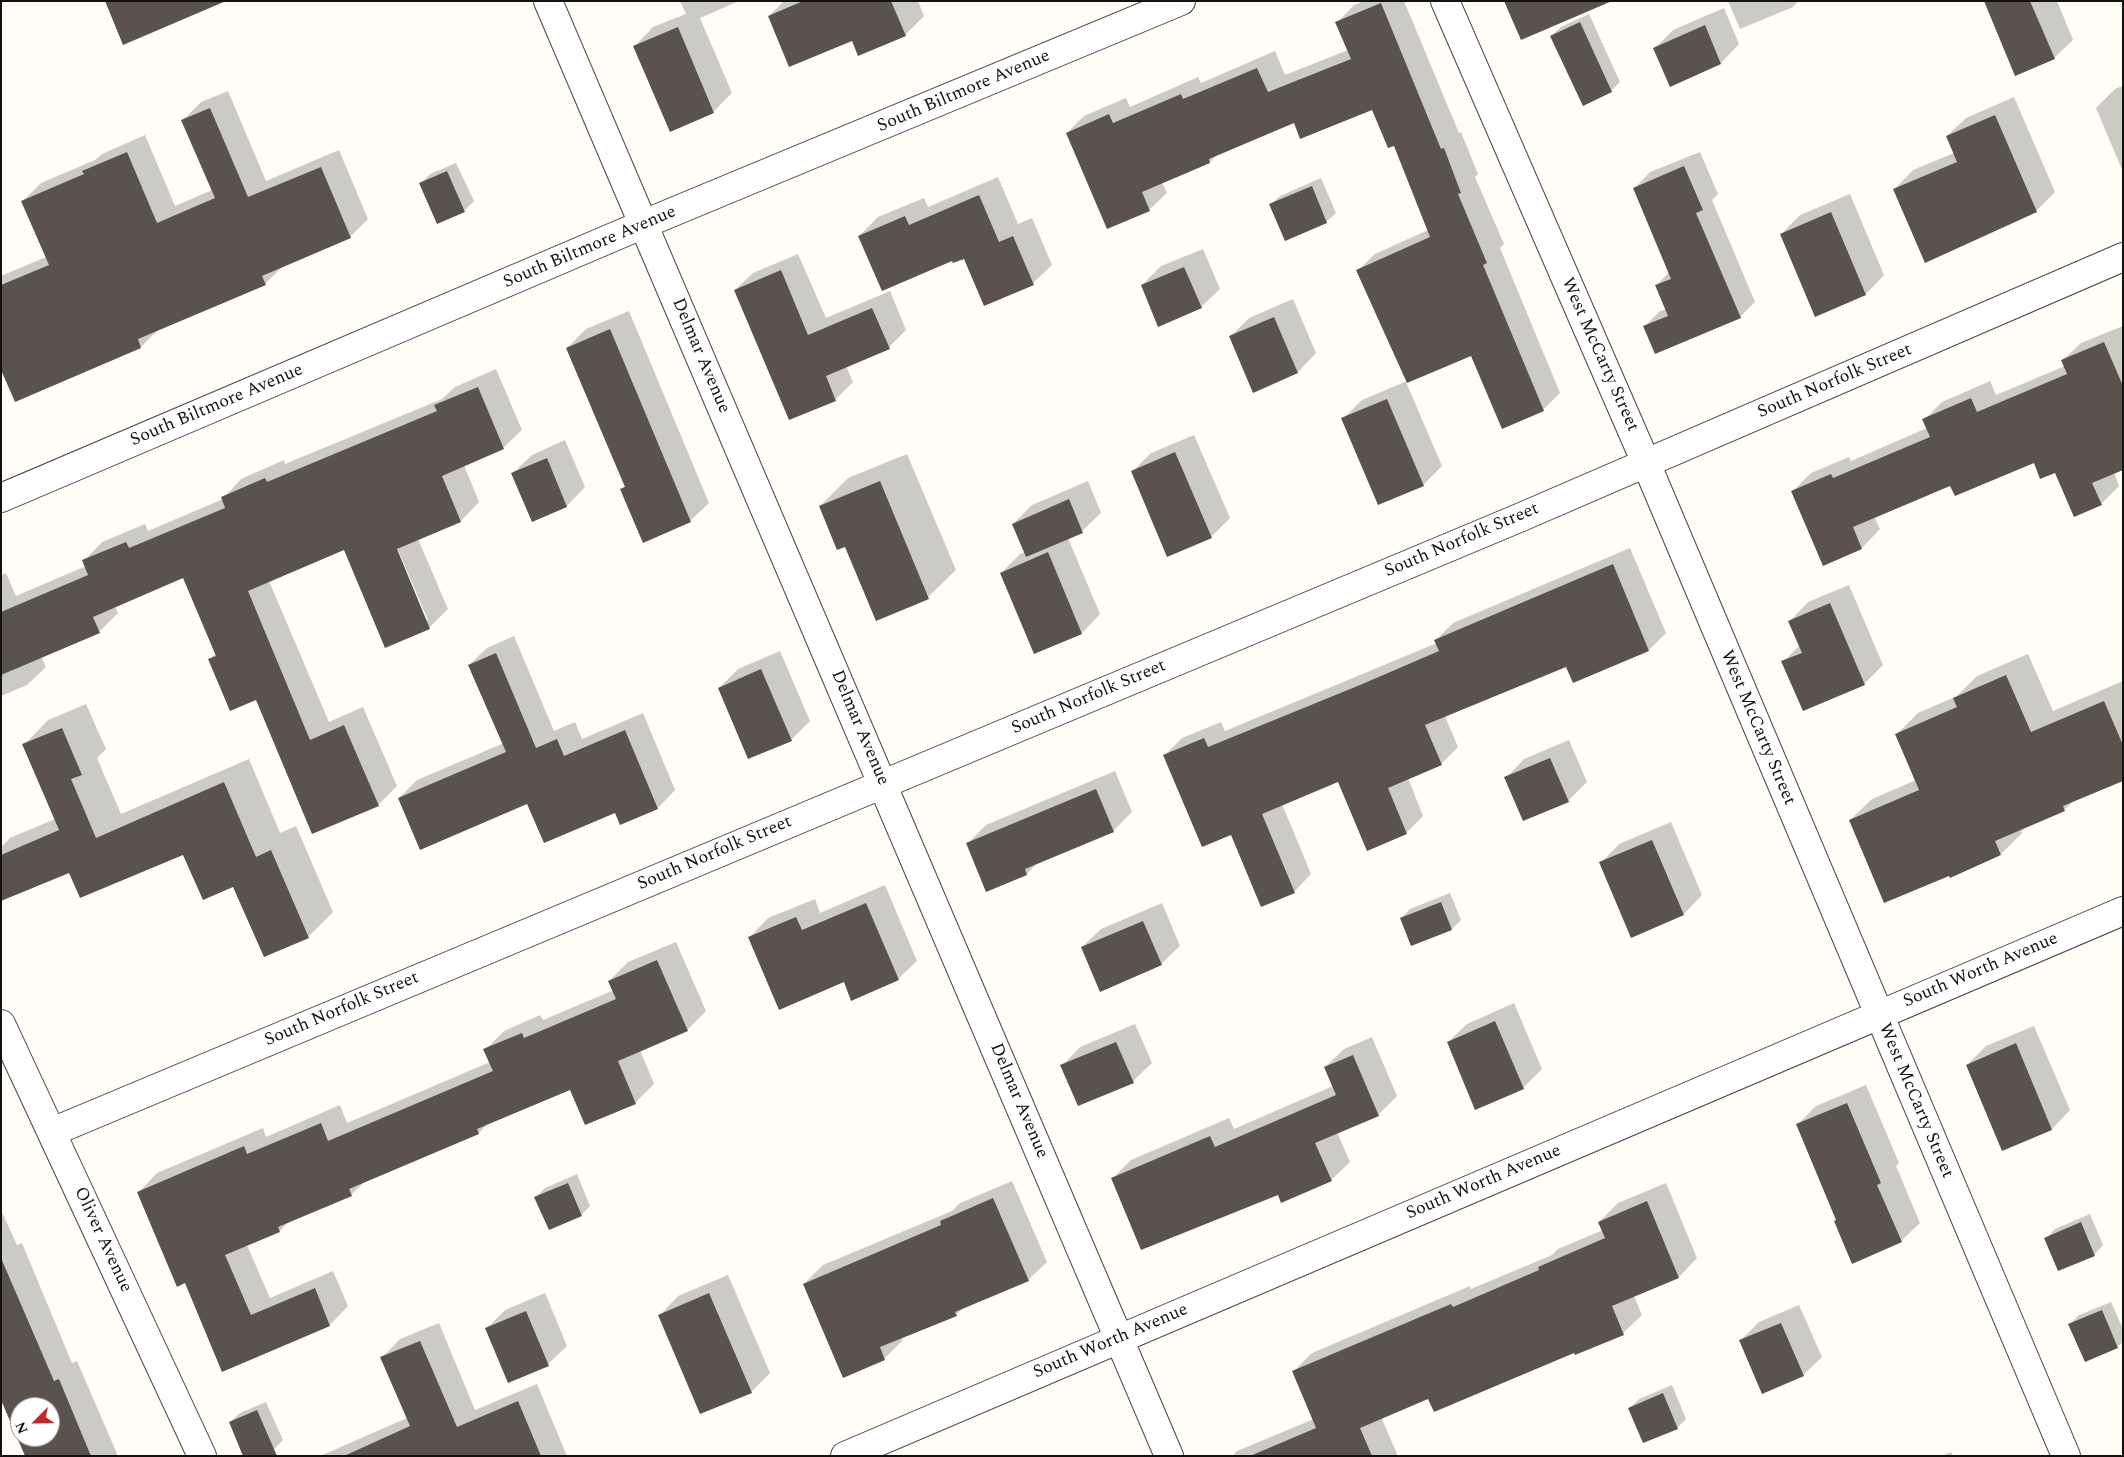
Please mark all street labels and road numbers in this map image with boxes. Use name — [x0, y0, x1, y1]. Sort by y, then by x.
street label: South Biltmore Avenue — [874, 46, 1054, 138]
street label: South Biltmore Avenue — [500, 202, 680, 294]
street label: West McCarty Street — [1555, 275, 1643, 435]
street label: Delmar Avenue — [666, 295, 734, 417]
street label: South Norfolk Street — [1755, 340, 1915, 424]
street label: South Biltmore Avenue — [127, 360, 307, 452]
street label: South Norfolk Street — [1382, 499, 1542, 583]
street label: West McCarty Street — [1715, 647, 1799, 809]
street label: South Norfolk Street — [1009, 656, 1169, 740]
street label: Delmar Avenue — [825, 667, 893, 789]
street label: South Norfolk Street — [635, 812, 795, 896]
street label: South Worth Avenue — [1900, 929, 2062, 1013]
street label: South Norfolk Street — [262, 968, 422, 1052]
street label: West McCarty Street — [1873, 1020, 1957, 1182]
street label: Delmar Avenue — [984, 1040, 1052, 1162]
street label: South Worth Avenue — [1403, 1141, 1565, 1225]
street label: Oliver Avenue — [68, 1184, 136, 1296]
street label: South Worth Avenue — [1030, 1300, 1192, 1384]

